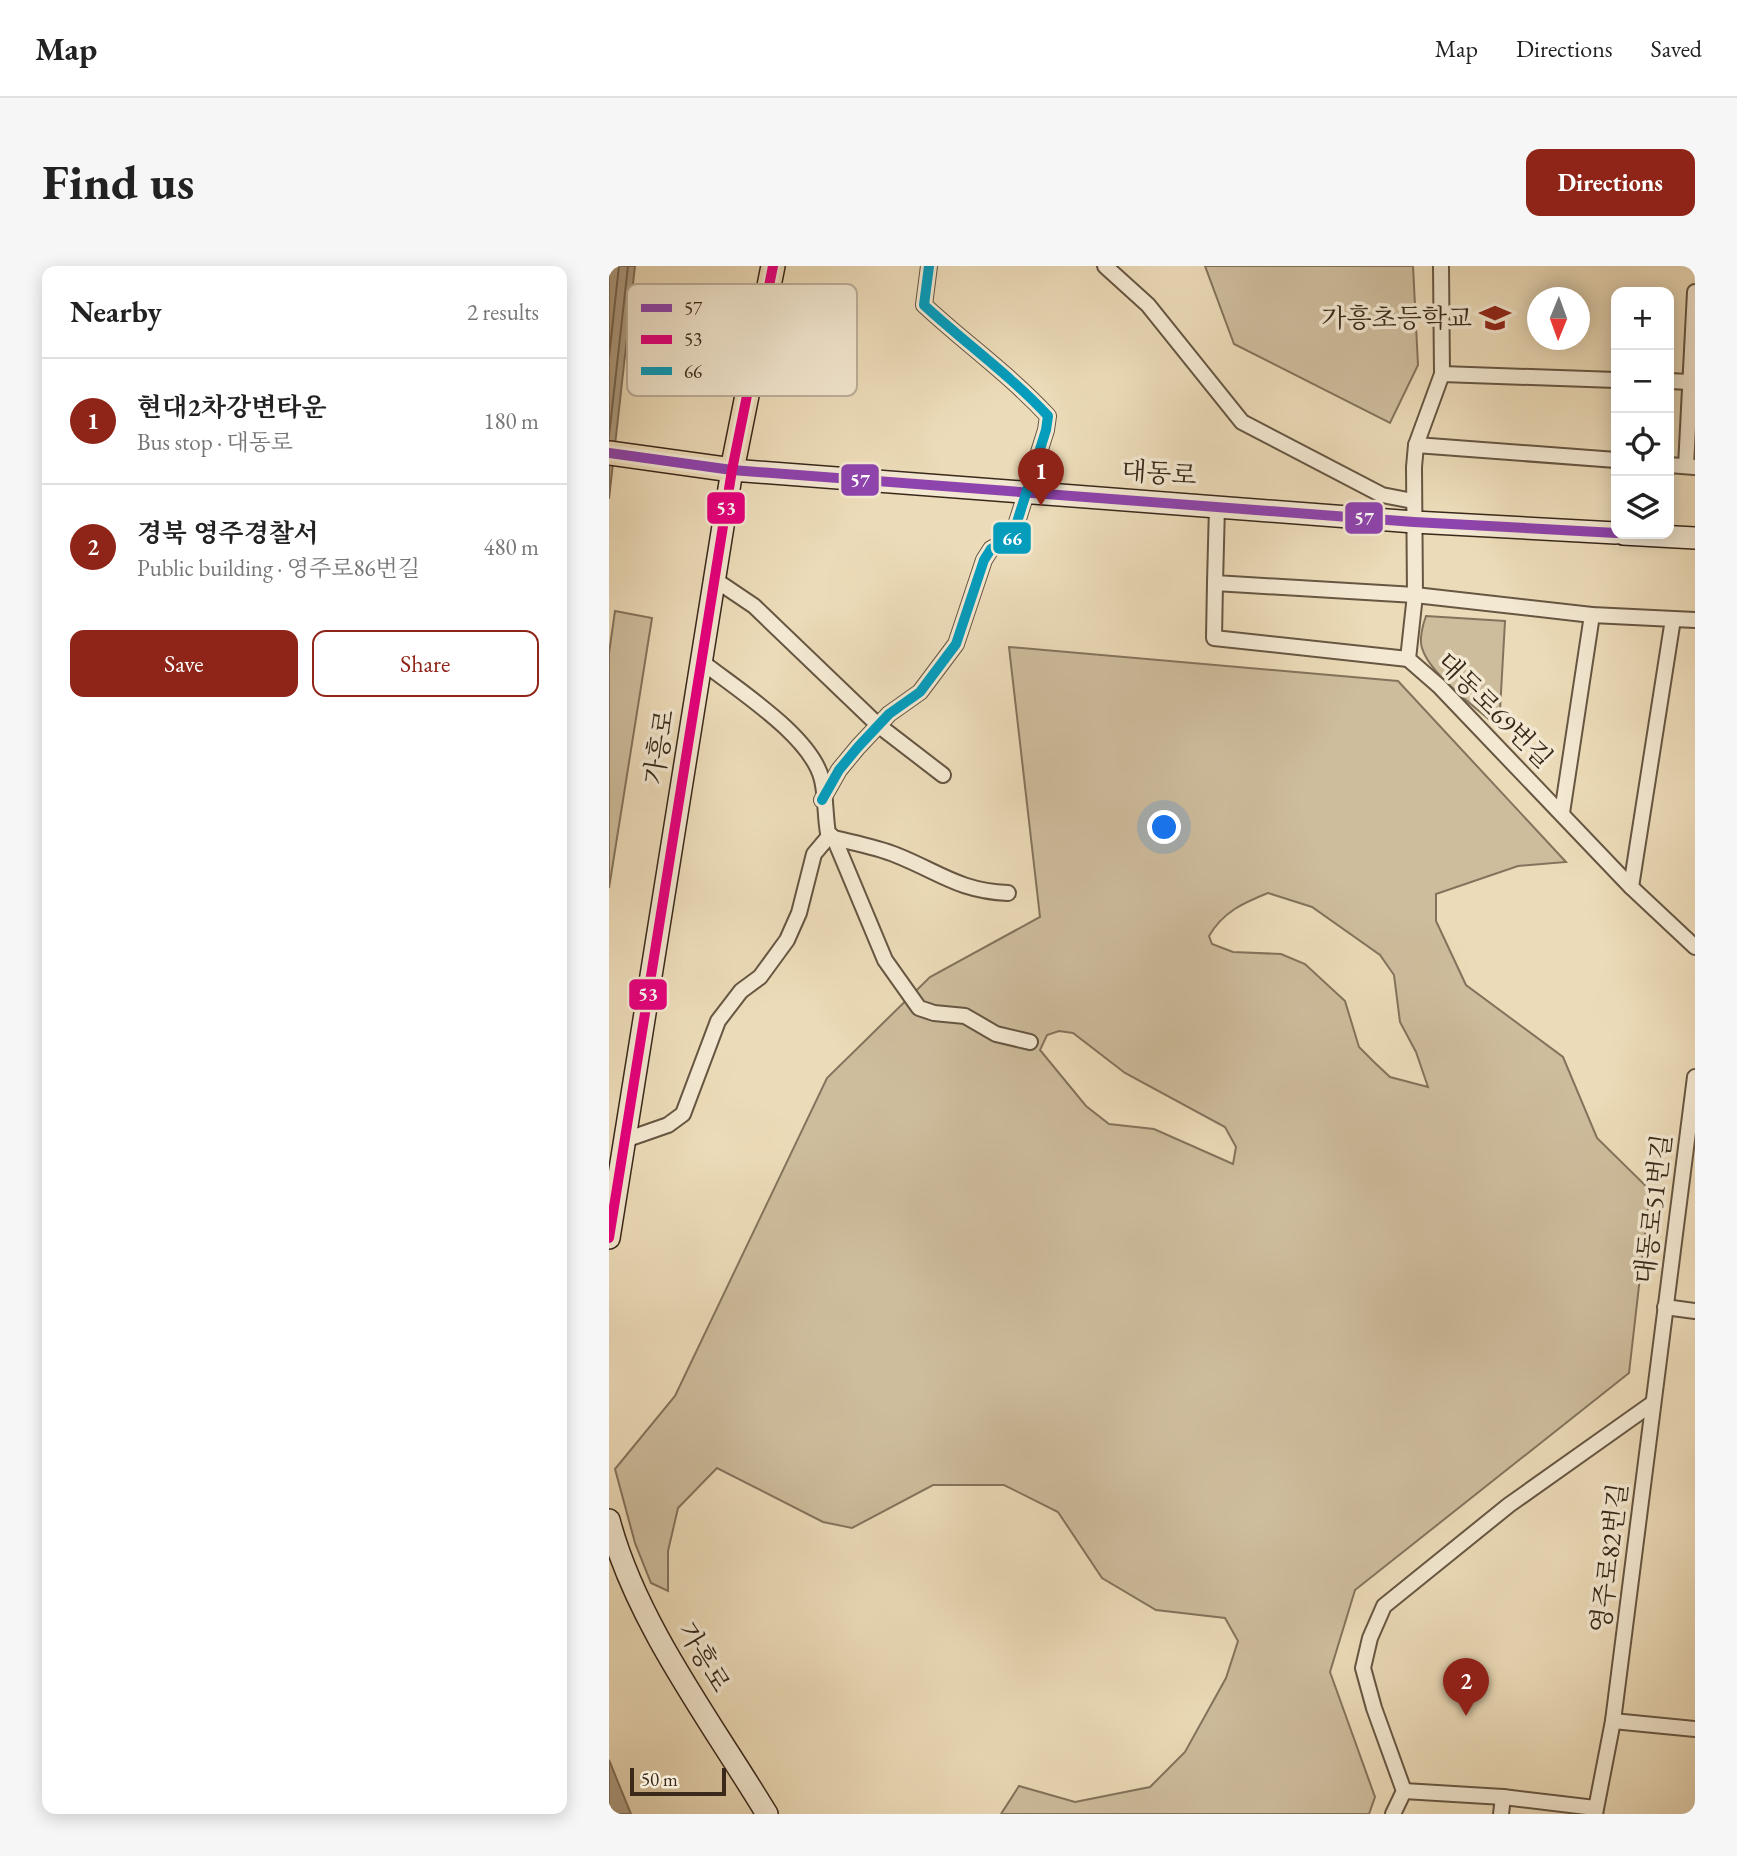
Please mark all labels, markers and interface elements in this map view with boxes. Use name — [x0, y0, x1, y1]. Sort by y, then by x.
text: Map — [35, 27, 97, 70]
text: Map — [1435, 33, 1478, 64]
text: Directions — [1516, 33, 1613, 64]
text: Saved — [1651, 33, 1702, 64]
button: Directions — [1526, 149, 1695, 216]
text: Find us — [42, 150, 194, 214]
legend — [627, 284, 857, 396]
north arrow — [1527, 287, 1590, 350]
map controls — [1611, 287, 1674, 539]
button: + — [1611, 287, 1674, 350]
text: Nearby — [70, 292, 162, 331]
text: 57 — [684, 296, 703, 321]
text: 2 results — [467, 297, 539, 327]
place label: 가흥초등학교 — [1321, 301, 1472, 335]
school or university icon: 가흥초등학교 — [1478, 301, 1512, 335]
text: 53 — [684, 327, 702, 352]
button: − — [1611, 350, 1674, 413]
text: 66 — [684, 359, 702, 384]
text: 현대2차강변타운 — [137, 390, 327, 424]
text: 1 — [87, 406, 99, 436]
text: 180 m — [483, 406, 539, 436]
button: locate — [1611, 413, 1674, 476]
text: Bus stop · 대동로 — [137, 427, 293, 457]
pin: 1 — [1018, 448, 1064, 506]
street label: 대동로 — [1120, 453, 1198, 493]
line badge: 57 — [840, 463, 880, 497]
text: 57 — [850, 468, 871, 493]
button: layers — [1611, 476, 1674, 539]
line badge: 53 — [706, 491, 746, 525]
text: 53 — [716, 496, 736, 521]
line badge: 57 — [1344, 501, 1384, 535]
text: 57 — [1354, 506, 1375, 531]
text: 경북 영주경찰서 — [137, 516, 319, 550]
line badge: 66 — [992, 521, 1032, 555]
text: 66 — [1002, 526, 1022, 551]
text: 2 — [87, 532, 99, 562]
text: 480 m — [483, 532, 539, 562]
text: Public building · 영주로86번길 — [137, 553, 420, 583]
button: Save — [70, 630, 298, 697]
button: Share — [312, 630, 539, 697]
street label: 대동로69번길 — [1430, 645, 1560, 775]
street label: 가흥로 — [636, 707, 682, 787]
your location — [1147, 810, 1181, 844]
line badge: 53 — [628, 978, 668, 1011]
text: 53 — [638, 982, 658, 1007]
street label: 대동로51번길 — [1627, 1132, 1679, 1286]
street label: 영주로82번길 — [1583, 1481, 1635, 1635]
street label: 가흥로 — [670, 1616, 738, 1698]
pin: 2 — [1443, 1658, 1489, 1716]
scale bar — [630, 1765, 726, 1797]
text: 50 m — [641, 1767, 678, 1792]

